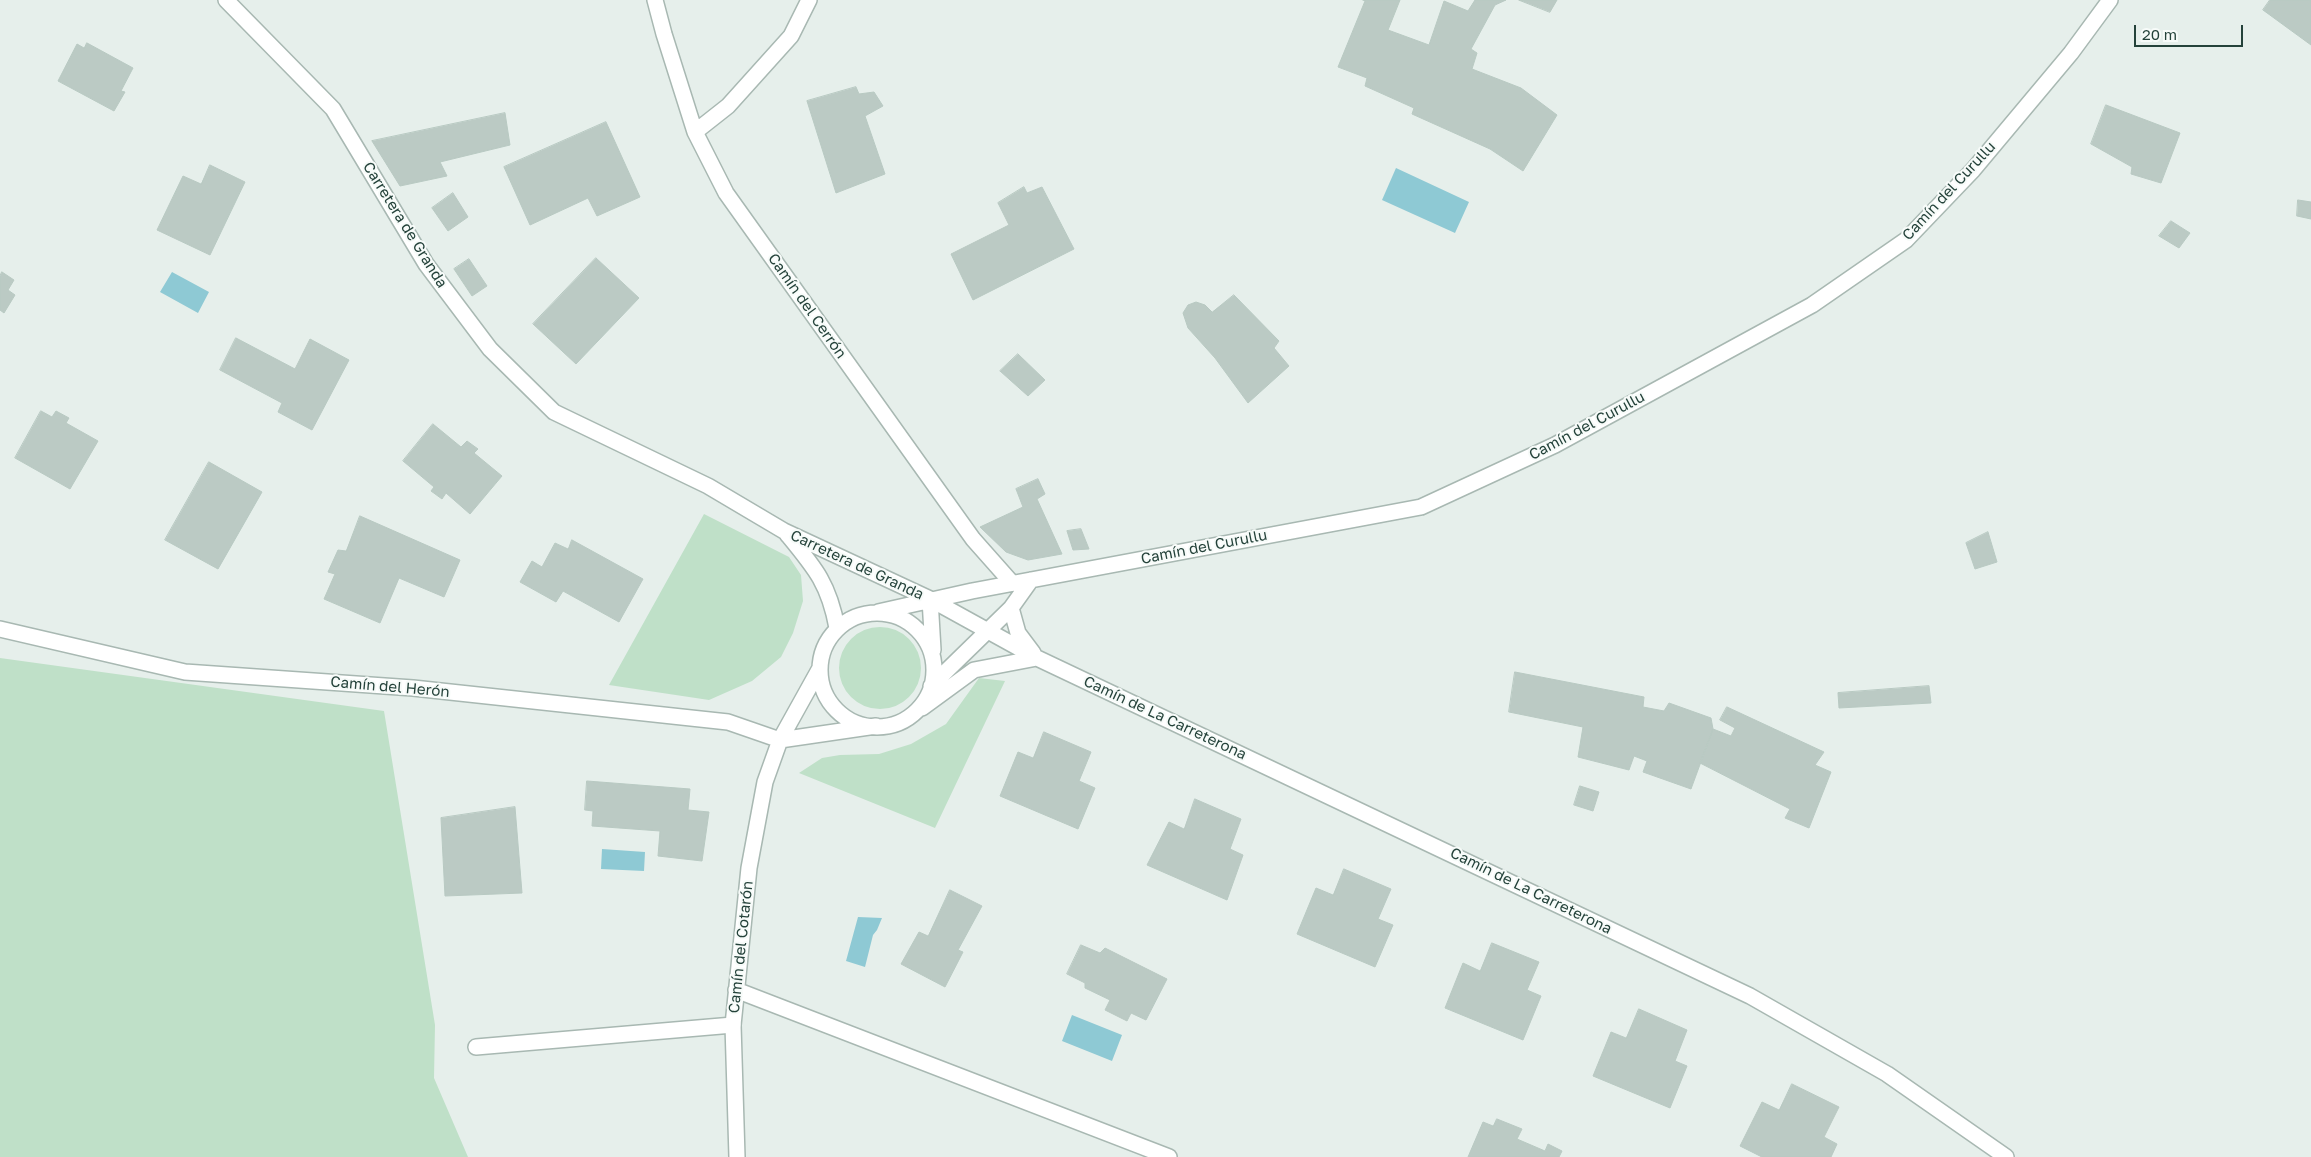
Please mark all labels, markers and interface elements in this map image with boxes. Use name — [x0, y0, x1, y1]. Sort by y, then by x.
scale bar — [2136, 15, 2245, 47]
text: 20 m — [2142, 25, 2177, 43]
street label: Camín del Curullu — [1899, 138, 1999, 244]
street label: Carretera de Granda — [359, 159, 451, 291]
street label: Camín del Cerrón — [764, 250, 850, 362]
street label: Camín del Curullu — [1526, 388, 1648, 464]
street label: Carretera de Granda — [788, 526, 926, 604]
street label: Camín del Curullu — [1139, 526, 1269, 568]
street label: Camín de La Carreterona — [1081, 672, 1249, 764]
street label: Camín del Herón — [330, 673, 450, 701]
street label: Camín de La Carreterona — [1447, 844, 1615, 938]
street label: Camín del Cotarón — [725, 880, 757, 1014]

